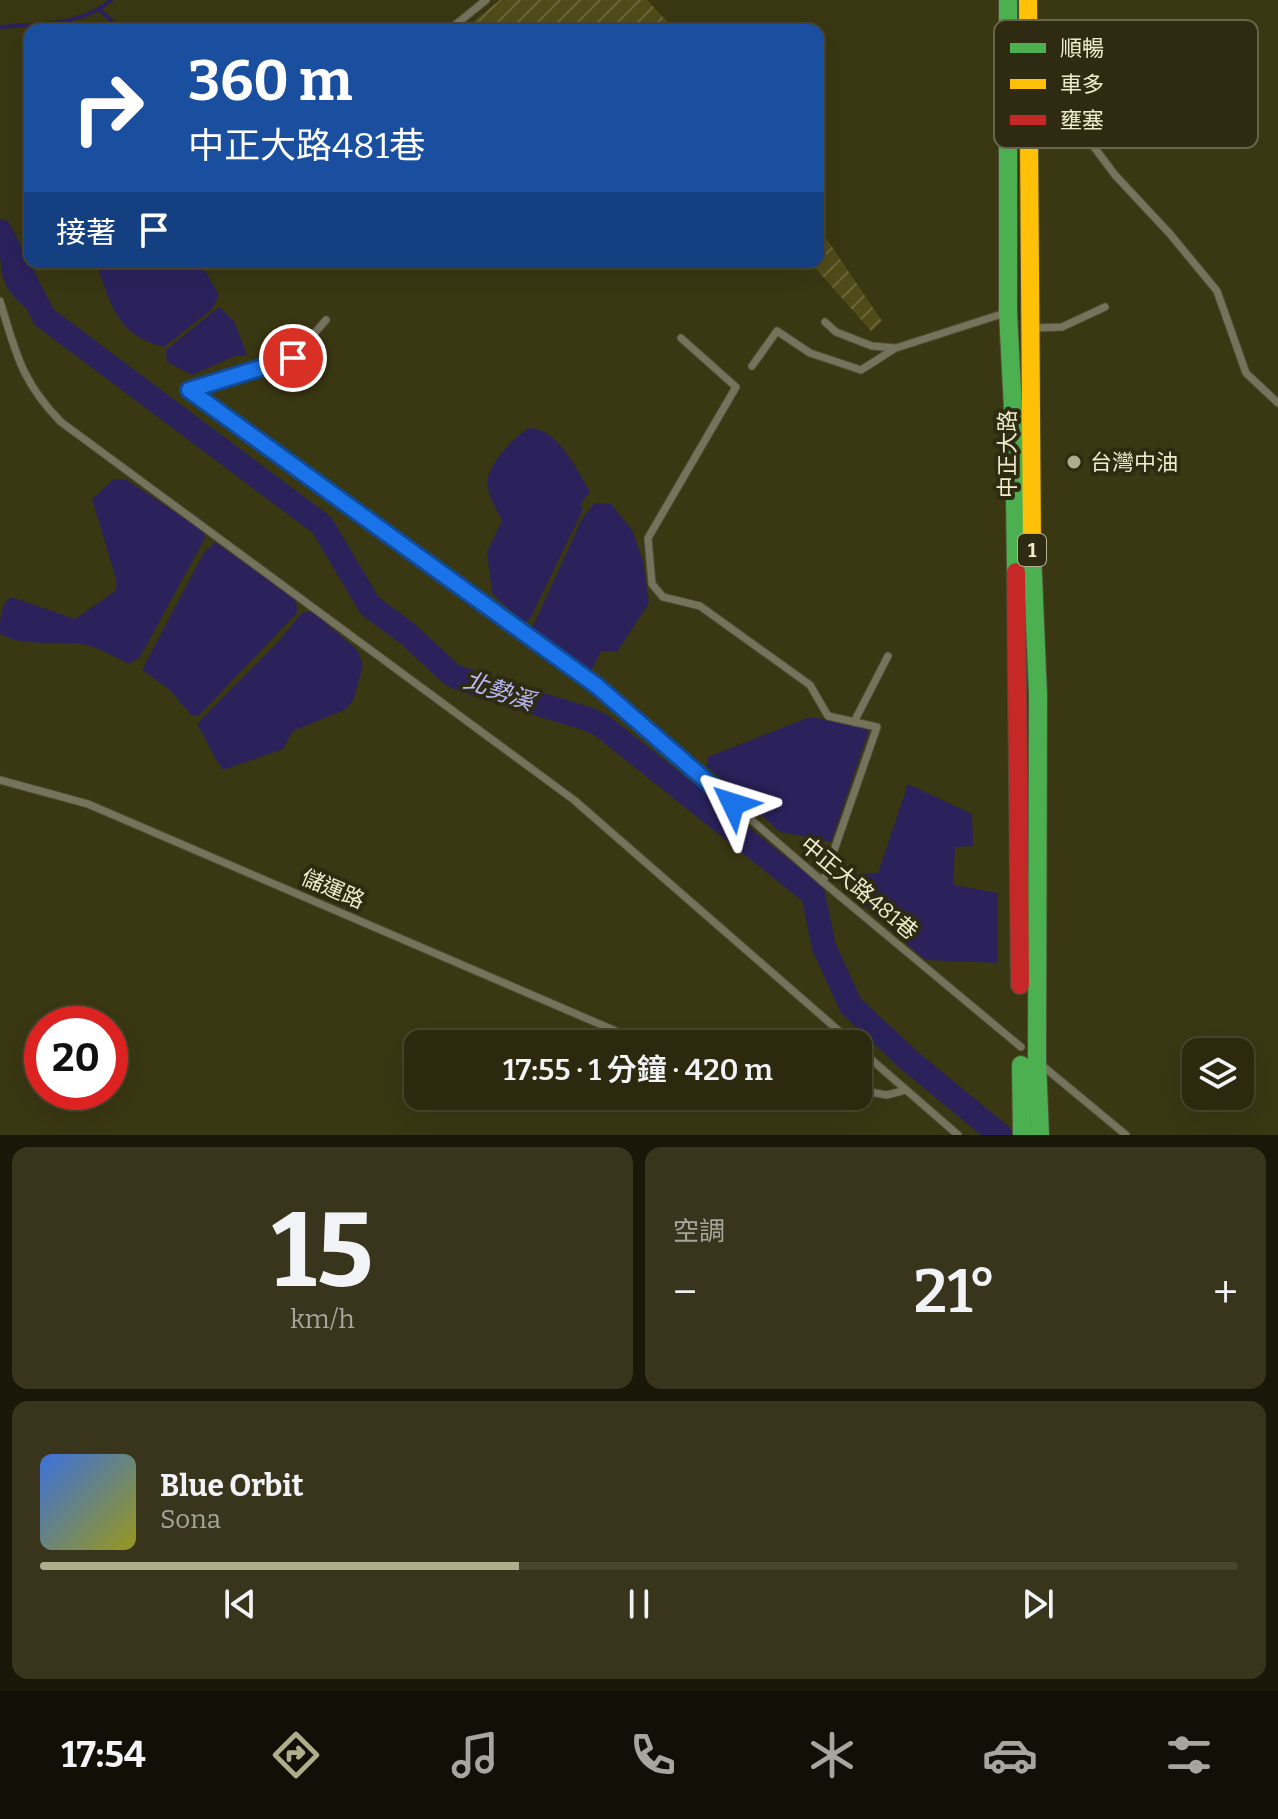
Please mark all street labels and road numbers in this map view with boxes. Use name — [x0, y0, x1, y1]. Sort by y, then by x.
street label: 中正大路 — [994, 410, 1021, 498]
road number: 1 — [1018, 534, 1046, 566]
street label: 中正大路481巷 — [795, 831, 923, 945]
street label: 儲運路 — [297, 864, 369, 914]

